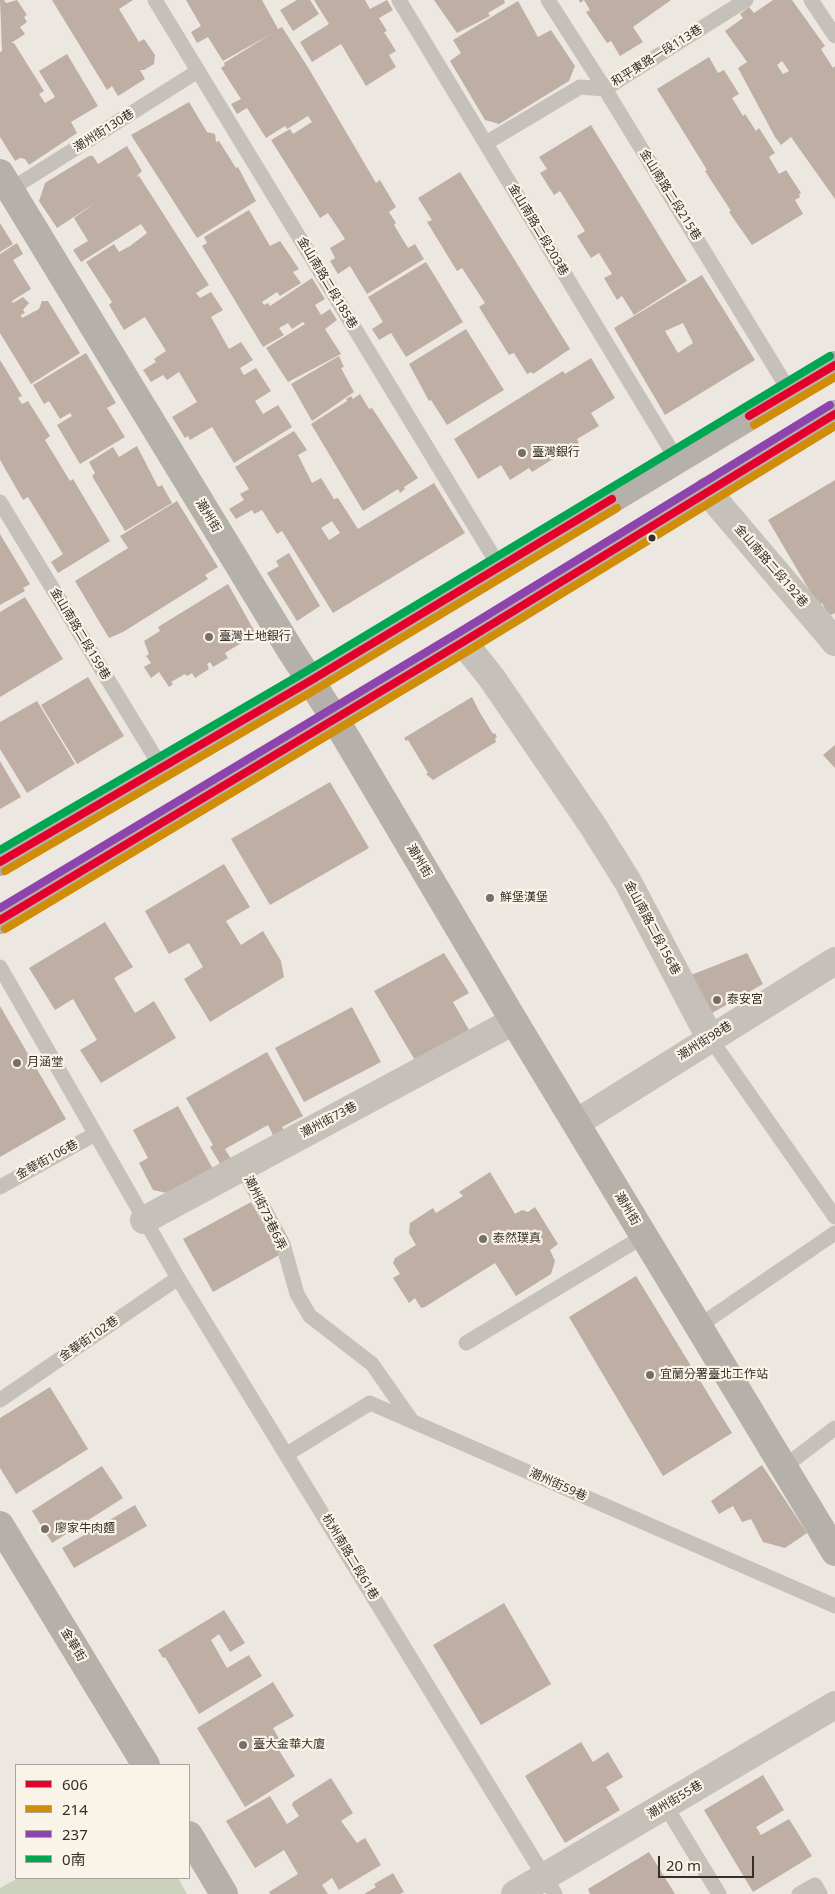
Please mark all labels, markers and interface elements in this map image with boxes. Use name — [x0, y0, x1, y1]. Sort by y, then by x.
street label: 和平東路一段113巷 — [609, 22, 705, 90]
street label: 潮州街130巷 — [71, 107, 137, 155]
street label: 金山南路二段215巷 — [636, 147, 704, 243]
street label: 金山南路二段203巷 — [505, 181, 571, 279]
street label: 金山南路二段185巷 — [294, 234, 360, 332]
place label: 臺灣銀行 — [532, 446, 580, 460]
marker: 臺灣銀行 — [516, 447, 528, 459]
street label: 潮州街 — [193, 497, 223, 535]
street label: 金山南路二段192巷 — [731, 522, 811, 610]
unlabelled marker — [647, 533, 657, 543]
street label: 金山南路二段159巷 — [47, 585, 113, 683]
place label: 臺灣土地銀行 — [219, 630, 291, 644]
marker: 臺灣土地銀行 — [203, 631, 215, 643]
street label: 潮州街 — [404, 842, 434, 880]
street label: 金山南路二段156巷 — [621, 878, 683, 978]
place label: 鮮堡漢堡 — [500, 891, 548, 905]
marker: 鮮堡漢堡 — [484, 892, 496, 904]
place label: 泰安宮 — [727, 993, 763, 1007]
marker: 泰安宮 — [711, 994, 723, 1006]
street label: 潮州街98巷 — [675, 1019, 735, 1063]
place label: 月涵堂 — [27, 1056, 63, 1070]
marker: 月涵堂 — [11, 1057, 23, 1069]
street label: 潮州街73巷 — [298, 1099, 360, 1141]
street label: 金華街106巷 — [14, 1137, 80, 1183]
street label: 潮州街73巷6弄 — [241, 1174, 289, 1252]
street label: 潮州街 — [612, 1190, 642, 1228]
place label: 泰然璞真 — [493, 1232, 541, 1246]
marker: 泰然璞真 — [477, 1233, 489, 1245]
street label: 金華街102巷 — [57, 1313, 121, 1365]
place label: 宜蘭分署臺北工作站 — [660, 1368, 768, 1382]
marker: 宜蘭分署臺北工作站 — [644, 1369, 656, 1381]
street label: 潮州街59巷 — [527, 1466, 589, 1504]
street label: 杭州南路二段61巷 — [319, 1511, 381, 1603]
place label: 廖家牛肉麵 — [55, 1522, 115, 1536]
marker: 廖家牛肉麵 — [39, 1523, 51, 1535]
street label: 金華街 — [58, 1626, 88, 1664]
place label: 臺大金華大廈 — [253, 1738, 325, 1752]
marker: 臺大金華大廈 — [237, 1739, 249, 1751]
legend — [15, 1764, 190, 1879]
text: 606 — [62, 1774, 88, 1794]
street label: 潮州街55巷 — [645, 1778, 705, 1822]
text: 214 — [62, 1799, 88, 1819]
text: 237 — [62, 1824, 88, 1844]
scale bar — [660, 1846, 756, 1878]
text: 0南 — [62, 1849, 86, 1869]
text: 20 m — [666, 1855, 701, 1875]

